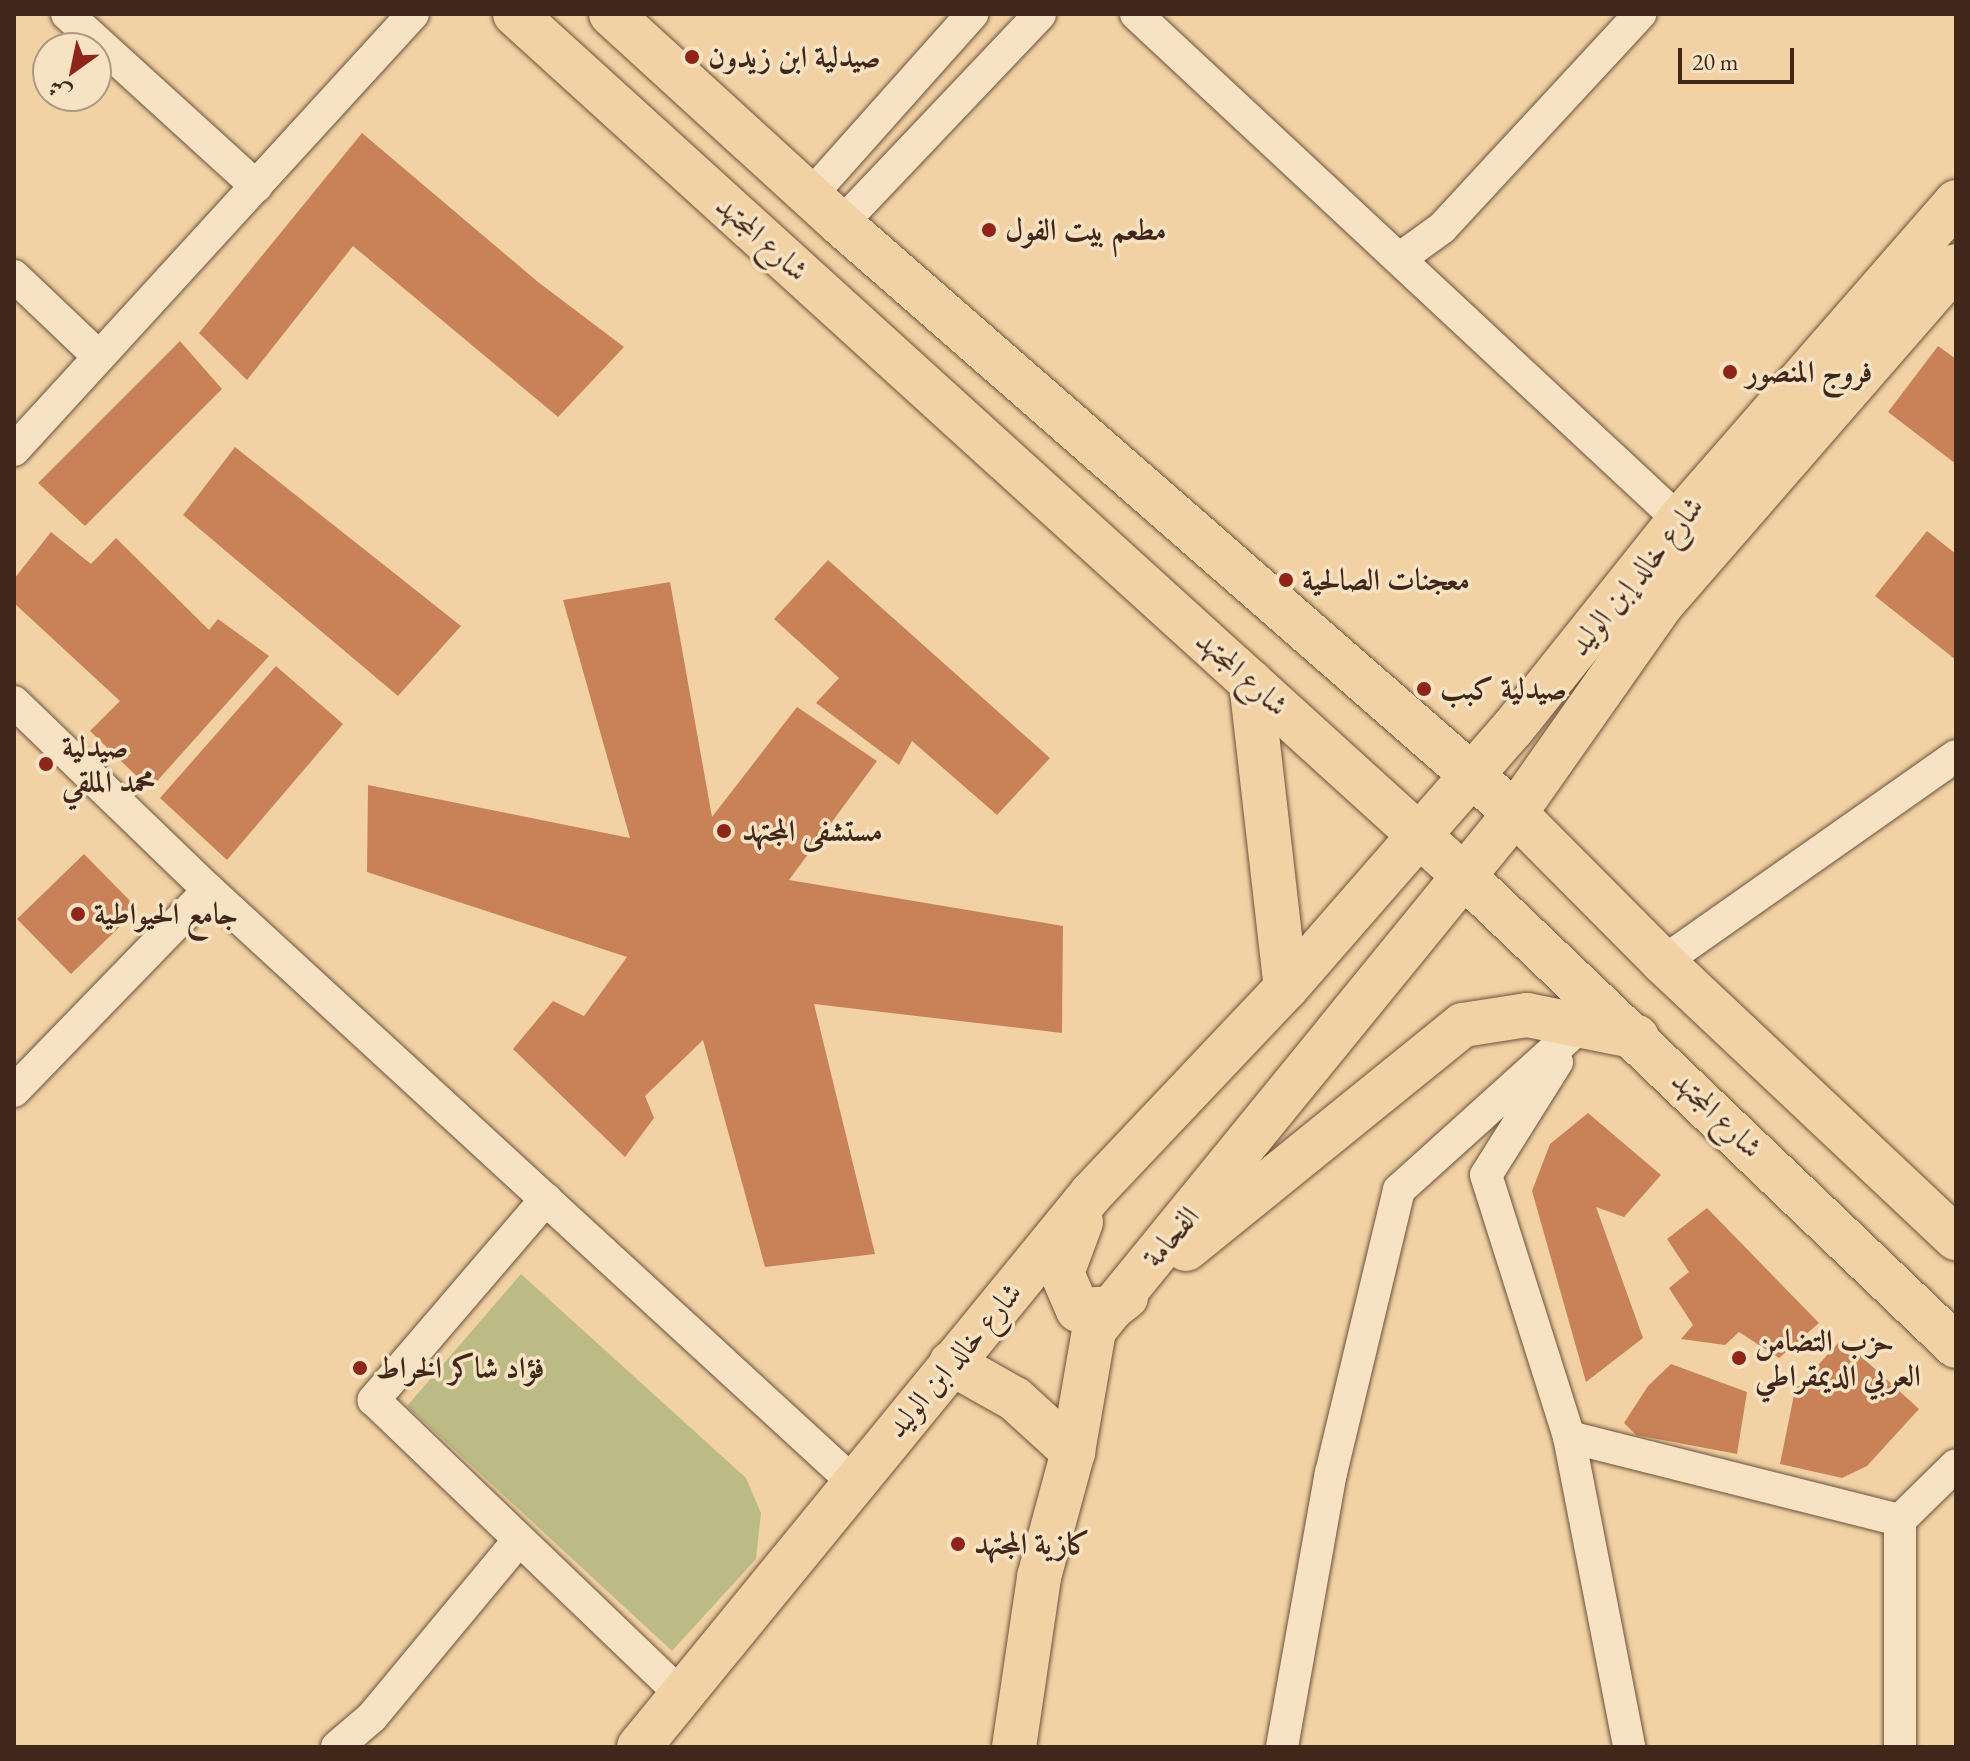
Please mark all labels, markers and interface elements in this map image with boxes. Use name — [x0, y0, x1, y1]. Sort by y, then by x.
north arrow — [32, 32, 112, 112]
scale bar — [1682, 32, 1798, 82]
place label: صيدلية ابن زيدون — [708, 39, 881, 75]
text: 20 m — [1692, 46, 1739, 77]
marker: صيدلية ابن زيدون — [683, 48, 701, 66]
text: ش — [43, 73, 77, 109]
street label: شارع المجتهد — [709, 187, 815, 289]
place label: مطعم بيت الفول — [1005, 212, 1166, 248]
marker: مطعم بيت الفول — [980, 221, 998, 239]
place label: فروج المنصور — [1746, 354, 1873, 390]
marker: فروج المنصور — [1721, 363, 1739, 381]
street label: شارع خالد إبن الوليد — [1561, 489, 1711, 663]
place label: معجنات الصالحية — [1302, 562, 1470, 598]
marker: معجنات الصالحية — [1277, 571, 1295, 589]
street label: شارع المجتهد — [1189, 622, 1295, 724]
place label: صيدلية كبب — [1440, 671, 1567, 707]
marker: صيدلية كبب — [1415, 680, 1433, 698]
place label: صيدلية محمد الملقي — [62, 729, 155, 800]
marker: صيدلية محمد الملقي — [37, 755, 55, 773]
place label: مستشفى المجتهد — [742, 813, 883, 849]
marker: مستشفى المجتهد — [713, 820, 735, 842]
place label: جامع الحيواطية — [94, 896, 238, 932]
marker: جامع الحيواطية — [69, 905, 87, 923]
street label: شارع المجتهد — [1664, 1062, 1770, 1166]
street label: الفحامة — [1135, 1199, 1207, 1275]
street label: شارع خالد ابن الوليد — [879, 1275, 1029, 1445]
place label: حزب التضامن العربي الديمقراطي — [1755, 1323, 1921, 1394]
marker: حزب التضامن العربي الديمقراطي — [1730, 1349, 1748, 1367]
place label: فؤاد شاكر الخراط — [376, 1350, 545, 1386]
marker: فؤاد شاكر الخراط — [351, 1359, 369, 1377]
place label: كازية المجتهد — [974, 1526, 1090, 1562]
marker: كازية المجتهد — [949, 1535, 967, 1553]

